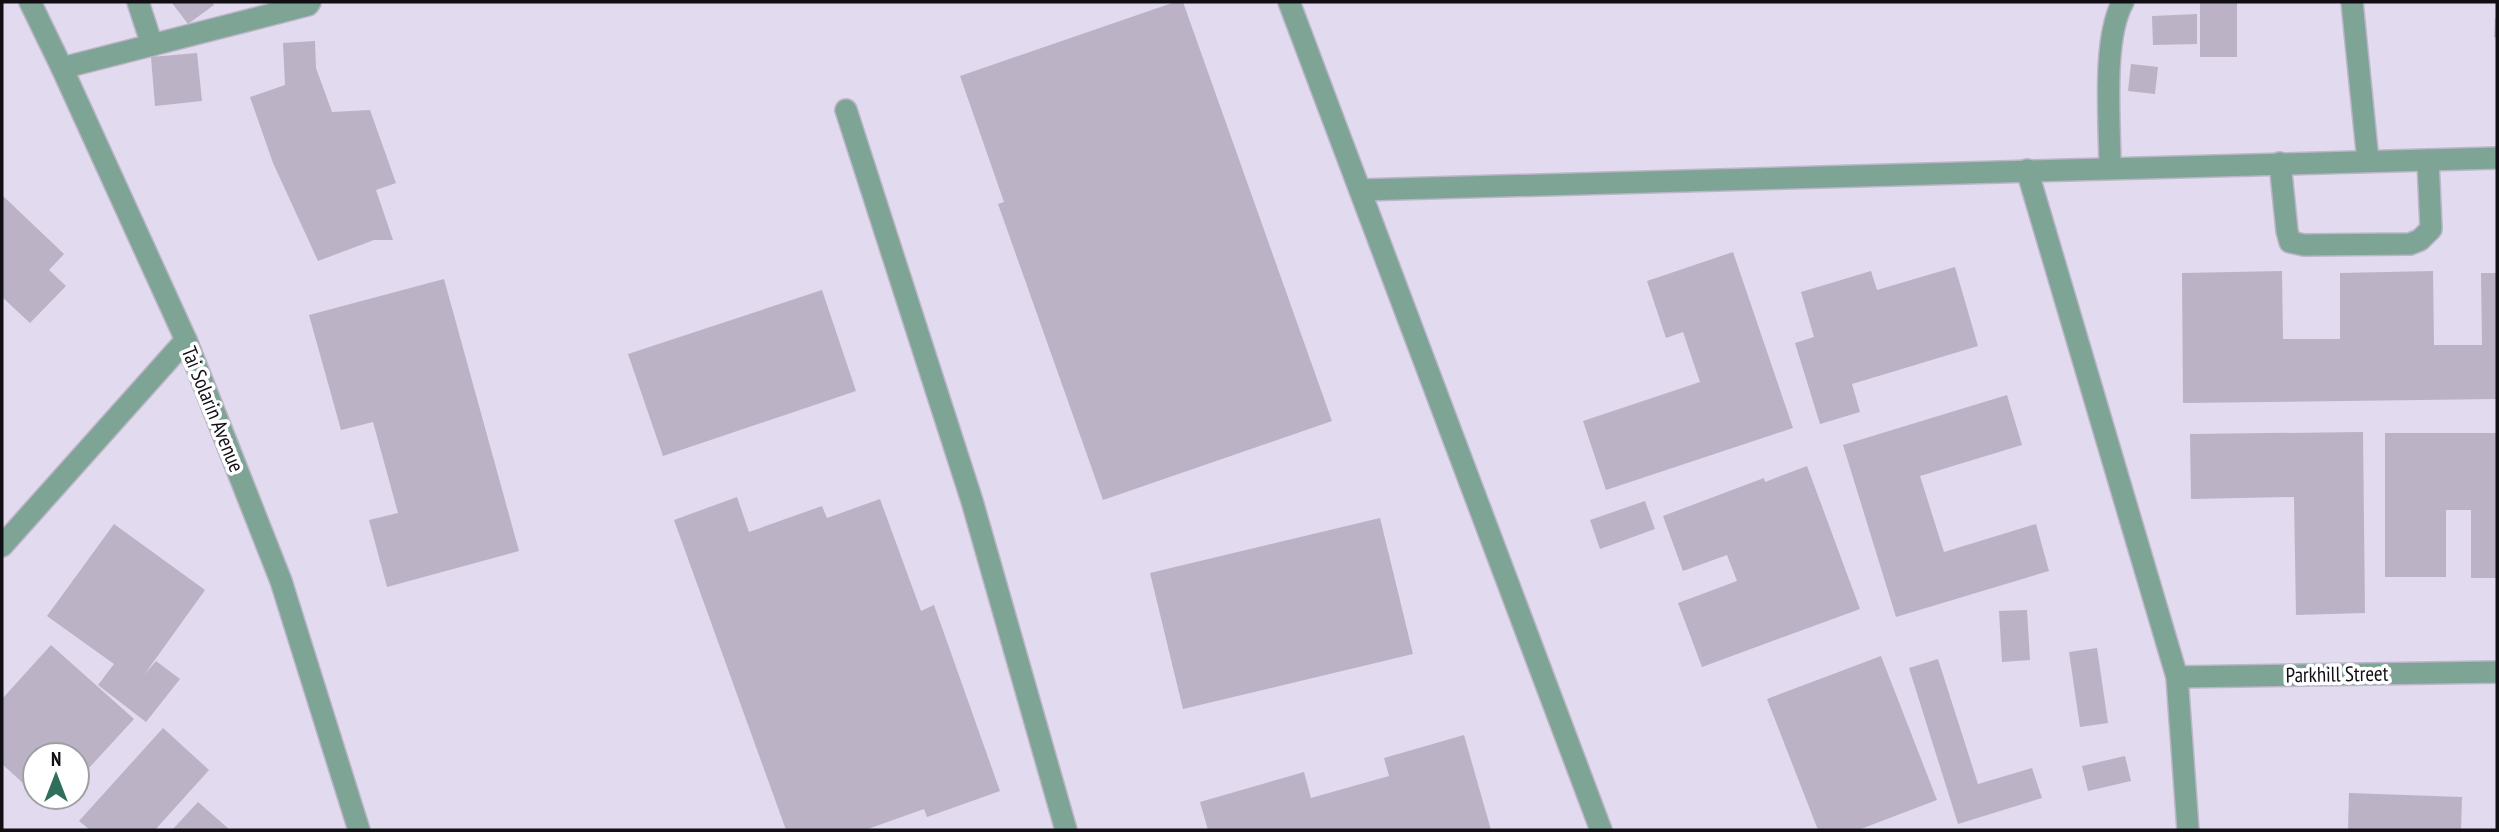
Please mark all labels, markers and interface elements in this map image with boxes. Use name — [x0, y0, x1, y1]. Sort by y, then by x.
street label: Tai Solarin Avenue — [176, 342, 250, 476]
street label: Parkhill Street — [2285, 660, 2389, 688]
north arrow — [21, 741, 91, 811]
text: N — [51, 747, 61, 771]

